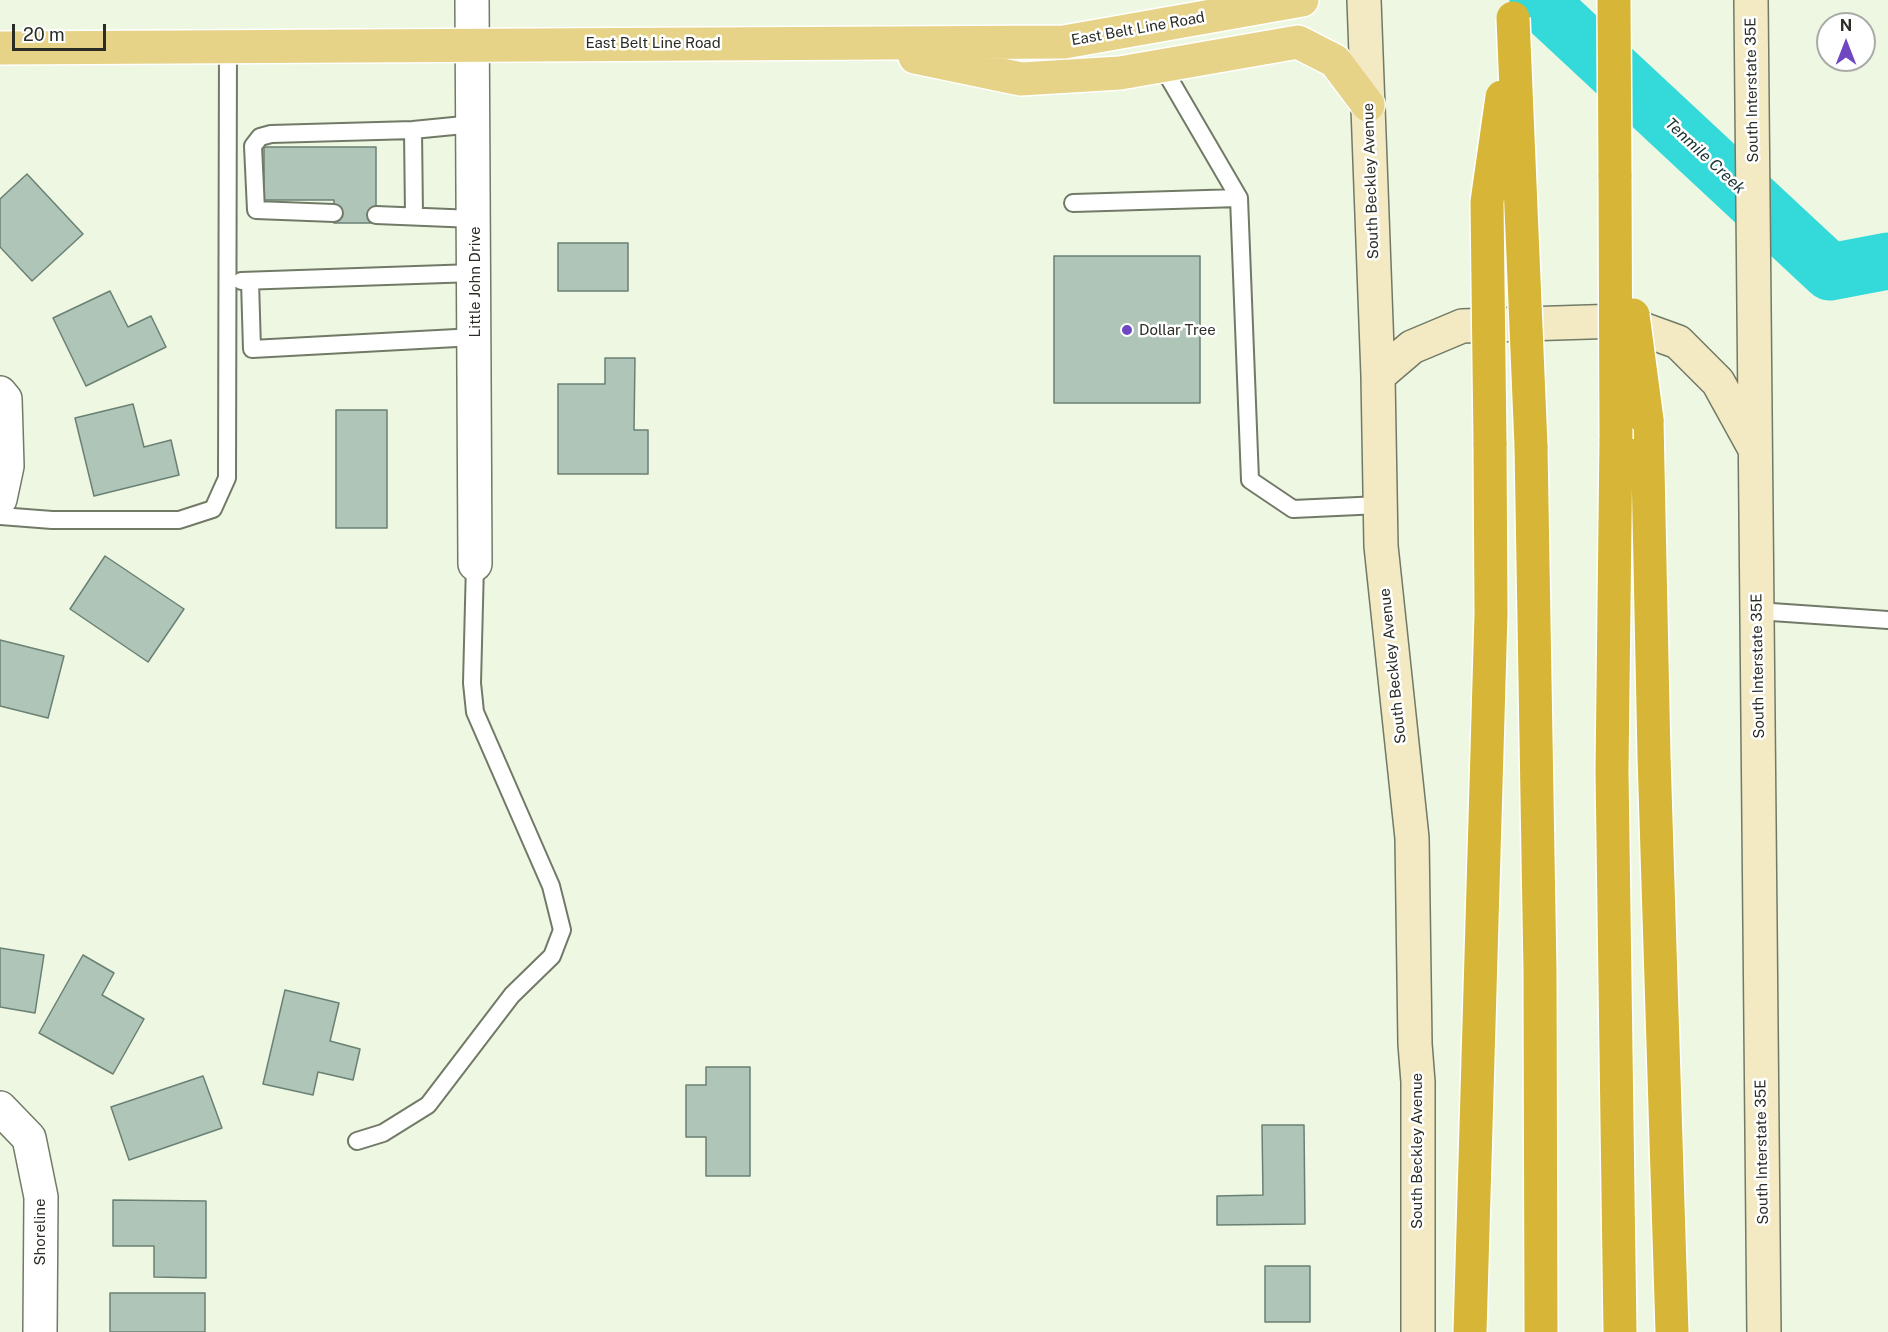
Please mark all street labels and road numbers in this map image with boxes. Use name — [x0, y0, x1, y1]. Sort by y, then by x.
street label: East Belt Line Road — [1070, 8, 1206, 50]
street label: South Interstate 35E — [1742, 17, 1762, 163]
street label: East Belt Line Road — [585, 34, 721, 52]
street label: South Beckley Avenue — [1359, 103, 1383, 259]
street label: Little John Drive — [466, 227, 484, 337]
street label: South Beckley Avenue — [1376, 587, 1410, 745]
street label: South Interstate 35E — [1748, 593, 1768, 739]
street label: South Beckley Avenue — [1408, 1073, 1426, 1229]
street label: South Interstate 35E — [1752, 1079, 1772, 1225]
street label: Shoreline — [31, 1199, 49, 1265]

